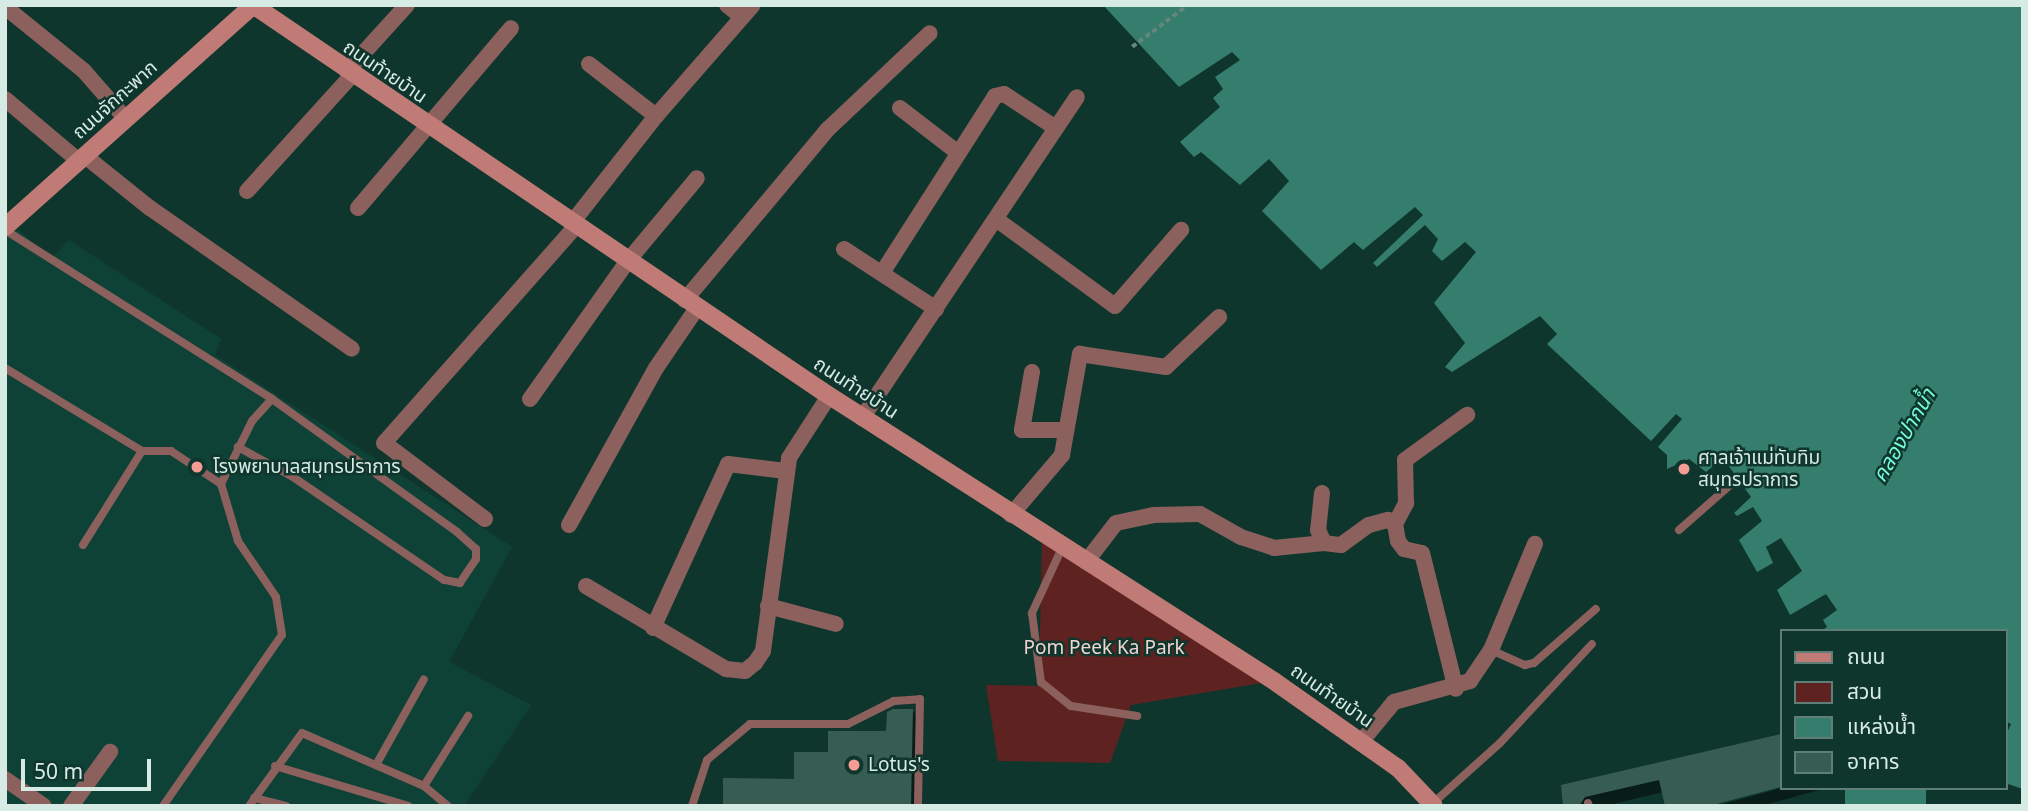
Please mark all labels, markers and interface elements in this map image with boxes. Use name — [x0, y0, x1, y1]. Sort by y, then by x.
street label: ถนนท้ายบ้าน — [339, 36, 431, 108]
street label: ถนนจักกะพาก — [68, 56, 162, 144]
street label: ถนนท้ายบ้าน — [809, 352, 903, 424]
water label: คลองปากน้ำ — [1866, 384, 1940, 486]
place label: ศาลเจ้าแม่ทับทิม สมุทรปราการ — [1698, 447, 1820, 491]
place label: โรงพยาบาลสมุทรปราการ — [213, 456, 401, 478]
marker: โรงพยาบาลสมุทรปราการ — [187, 457, 207, 477]
marker: ศาลเจ้าแม่ทับทิม สมุทรปราการ — [1676, 461, 1692, 477]
legend — [1780, 629, 2007, 790]
park label: Pom Peek Ka Park — [1023, 637, 1185, 659]
text: ถนน — [1847, 642, 1885, 670]
street label: ถนนท้ายบ้าน — [1286, 659, 1378, 733]
text: สวน — [1847, 677, 1882, 705]
text: แหล่งน้ำ — [1847, 712, 1916, 740]
scale bar — [24, 744, 154, 788]
text: อาคาร — [1847, 747, 1899, 775]
place label: Lotus's — [868, 754, 930, 776]
text: 50 m — [34, 757, 83, 785]
marker: Lotus's — [846, 757, 862, 773]

